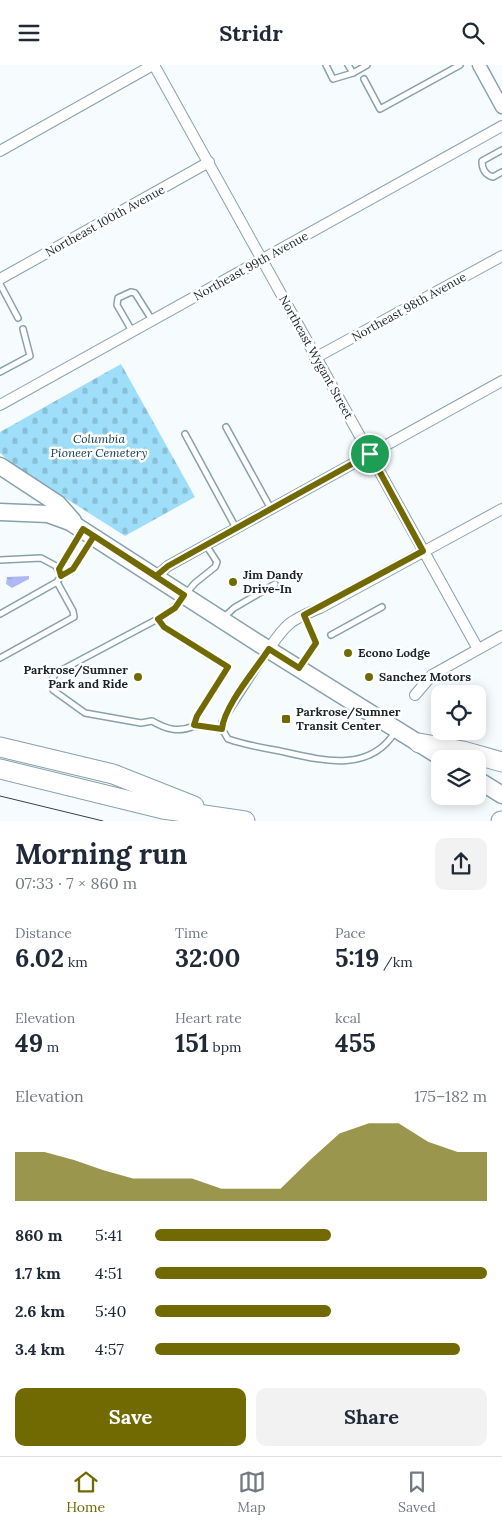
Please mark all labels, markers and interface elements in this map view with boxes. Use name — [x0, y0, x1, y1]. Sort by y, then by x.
icon: menu — [15, 19, 43, 47]
text: Stridr — [219, 19, 283, 47]
icon: search — [459, 19, 487, 47]
street label: Northeast 100th Avenue — [42, 181, 167, 260]
street label: Northeast 99th Avenue — [191, 228, 311, 303]
street label: Northeast 98th Avenue — [349, 269, 469, 344]
street label: Northeast Wygant Street — [276, 292, 357, 421]
park label: Columbia Pioneer Cemetery — [51, 431, 147, 460]
pin — [349, 433, 391, 475]
icon: arrive — [356, 440, 384, 468]
place label: Jim Dandy Drive-In — [243, 567, 303, 596]
marker: Jim Dandy Drive-In — [227, 576, 239, 588]
place label: Econo Lodge — [358, 645, 431, 660]
marker: Econo Lodge — [342, 647, 354, 659]
place label: Parkrose/Sumner Park and Ride — [23, 662, 129, 691]
place label: Sanchez Motors — [379, 669, 471, 684]
marker: Parkrose/Sumner Park and Ride — [132, 671, 144, 683]
marker: Sanchez Motors — [363, 671, 375, 683]
map controls — [431, 685, 486, 805]
button: locate — [431, 685, 486, 740]
place label: Parkrose/Sumner Transit Center — [296, 704, 401, 733]
marker: Parkrose/Sumner Transit Center — [280, 713, 292, 725]
button: layers — [431, 750, 486, 805]
text: Morning run — [15, 836, 187, 872]
button: share — [435, 838, 487, 890]
text: 07:33 · 7 × 860 m — [15, 873, 137, 893]
text: Distance — [15, 924, 72, 942]
text: Time — [175, 924, 208, 942]
text: Pace — [335, 924, 366, 942]
text: 6.02 — [15, 942, 64, 974]
text: 32:00 — [175, 942, 240, 974]
text: 5:19 — [335, 942, 379, 974]
text: km — [64, 953, 88, 971]
text: /km — [379, 953, 413, 971]
text: Elevation — [15, 1009, 75, 1027]
text: Heart rate — [175, 1009, 242, 1027]
text: kcal — [335, 1009, 361, 1027]
text: 49 — [15, 1027, 43, 1059]
text: 151 — [175, 1027, 209, 1059]
text: 455 — [335, 1027, 376, 1059]
text: m — [43, 1038, 59, 1056]
text: bpm — [209, 1038, 242, 1056]
text: Elevation — [15, 1086, 84, 1106]
text: 175–182 m — [414, 1086, 487, 1106]
text: 860 m — [15, 1225, 62, 1245]
text: 5:41 — [95, 1225, 122, 1245]
text: 1.7 km — [15, 1263, 61, 1283]
text: 4:51 — [95, 1263, 122, 1283]
text: 2.6 km — [15, 1301, 65, 1321]
text: 5:40 — [95, 1301, 126, 1321]
text: 3.4 km — [15, 1339, 65, 1359]
text: 4:57 — [95, 1339, 124, 1359]
button: Save — [15, 1388, 246, 1446]
button: Share — [256, 1388, 487, 1446]
tab: Home — [66, 1468, 105, 1516]
tab: Map — [237, 1468, 266, 1516]
tab: Saved — [398, 1468, 436, 1516]

